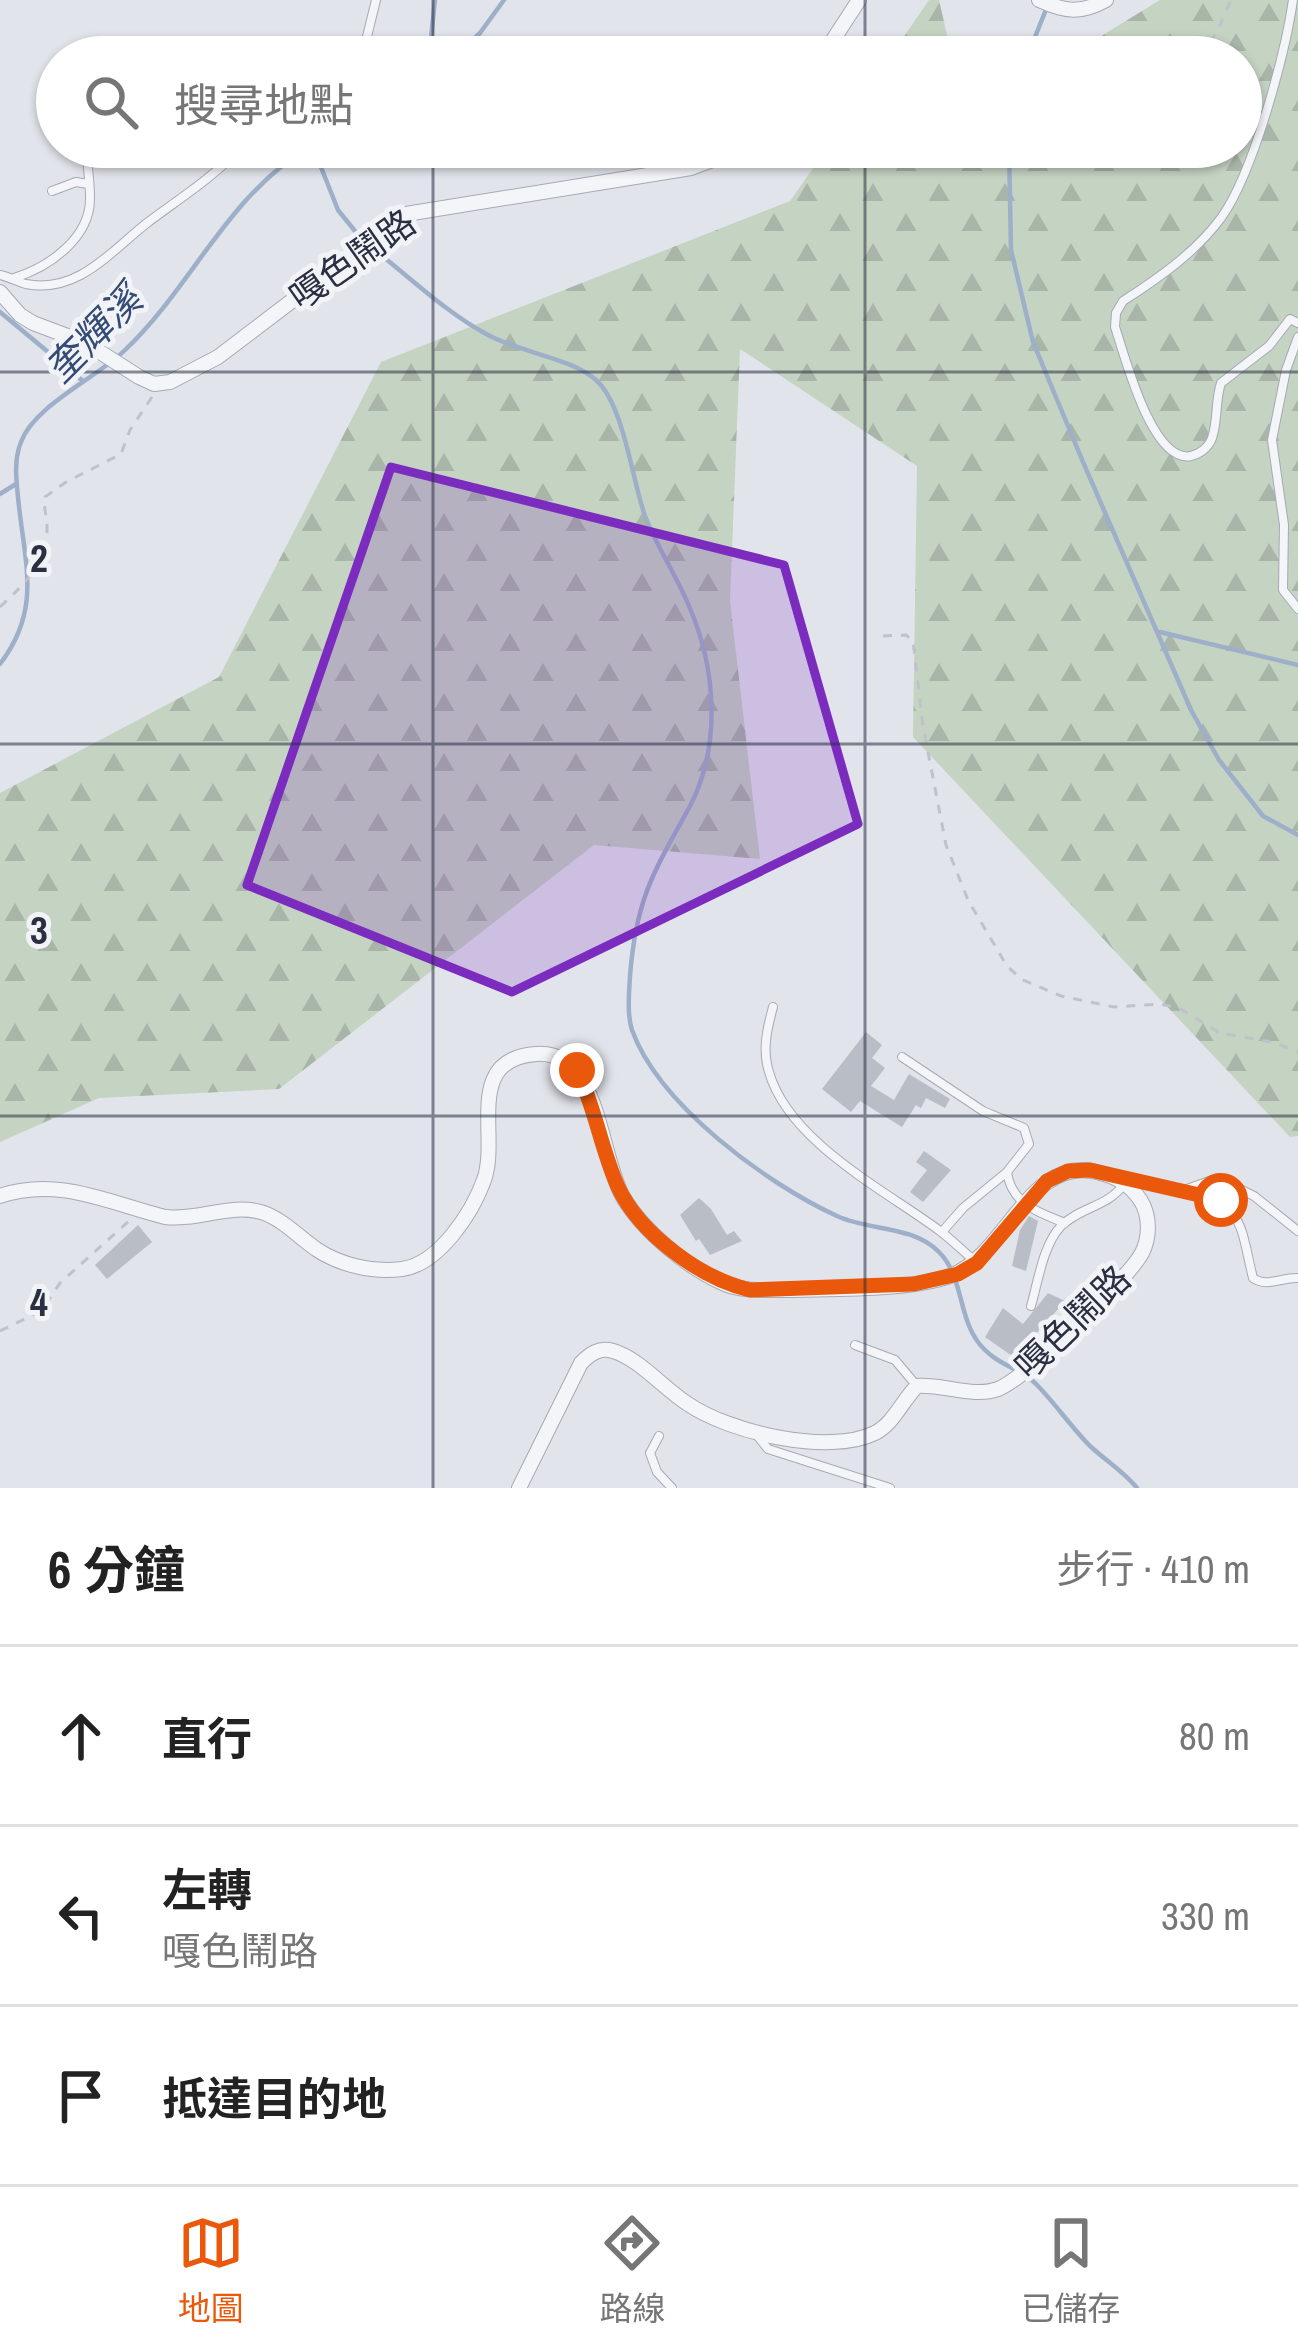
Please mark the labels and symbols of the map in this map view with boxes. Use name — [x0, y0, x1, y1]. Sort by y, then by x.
street label: 嘎色鬧路 — [279, 198, 425, 320]
water label: 奎輝溪 — [33, 271, 156, 394]
text: 2 — [30, 532, 48, 584]
text: 3 — [30, 904, 48, 956]
route end — [550, 1043, 604, 1097]
route start — [1194, 1173, 1248, 1227]
street label: 嘎色鬧路 — [1004, 1255, 1140, 1389]
text: 4 — [30, 1276, 48, 1328]

